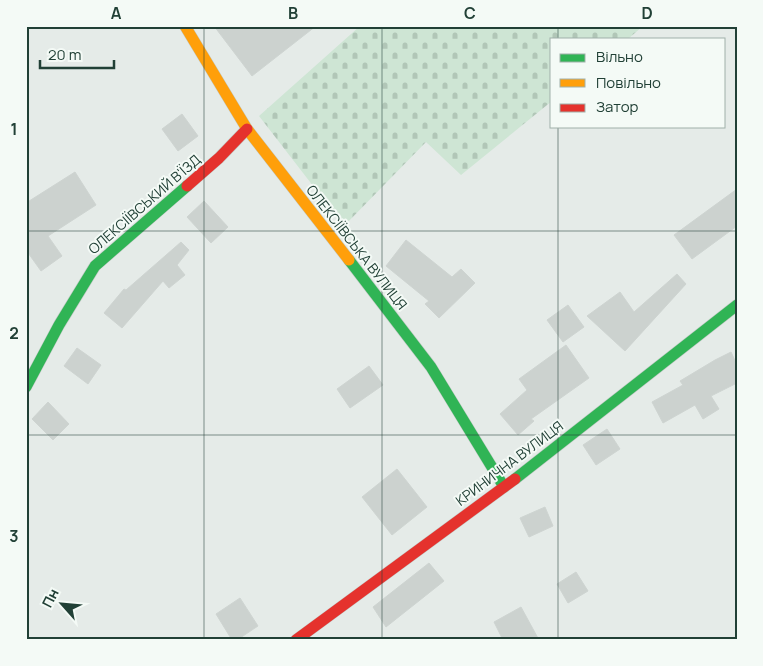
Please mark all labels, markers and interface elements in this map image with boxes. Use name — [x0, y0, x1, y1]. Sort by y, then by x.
text: A — [111, 2, 122, 24]
text: B — [288, 2, 298, 24]
text: C — [464, 2, 476, 24]
text: D — [641, 2, 653, 24]
scale bar — [40, 38, 114, 70]
legend — [550, 38, 726, 128]
text: 20 m — [48, 44, 81, 65]
text: Вільно — [596, 46, 643, 67]
text: Повільно — [596, 72, 661, 93]
text: Затор — [596, 96, 639, 117]
text: 1 — [10, 118, 18, 140]
street label: ОЛЕКСІЇВСЬКИЙ В'ЇЗД — [84, 150, 204, 258]
street label: ОЛЕКСІЇВСЬКА ВУЛИЦЯ — [302, 181, 412, 313]
text: 2 — [9, 322, 19, 344]
street label: КРИНИЧНА ВУЛИЦЯ — [451, 416, 567, 510]
text: 3 — [9, 525, 19, 547]
north arrow — [38, 578, 88, 628]
text: Пн — [37, 585, 63, 611]

